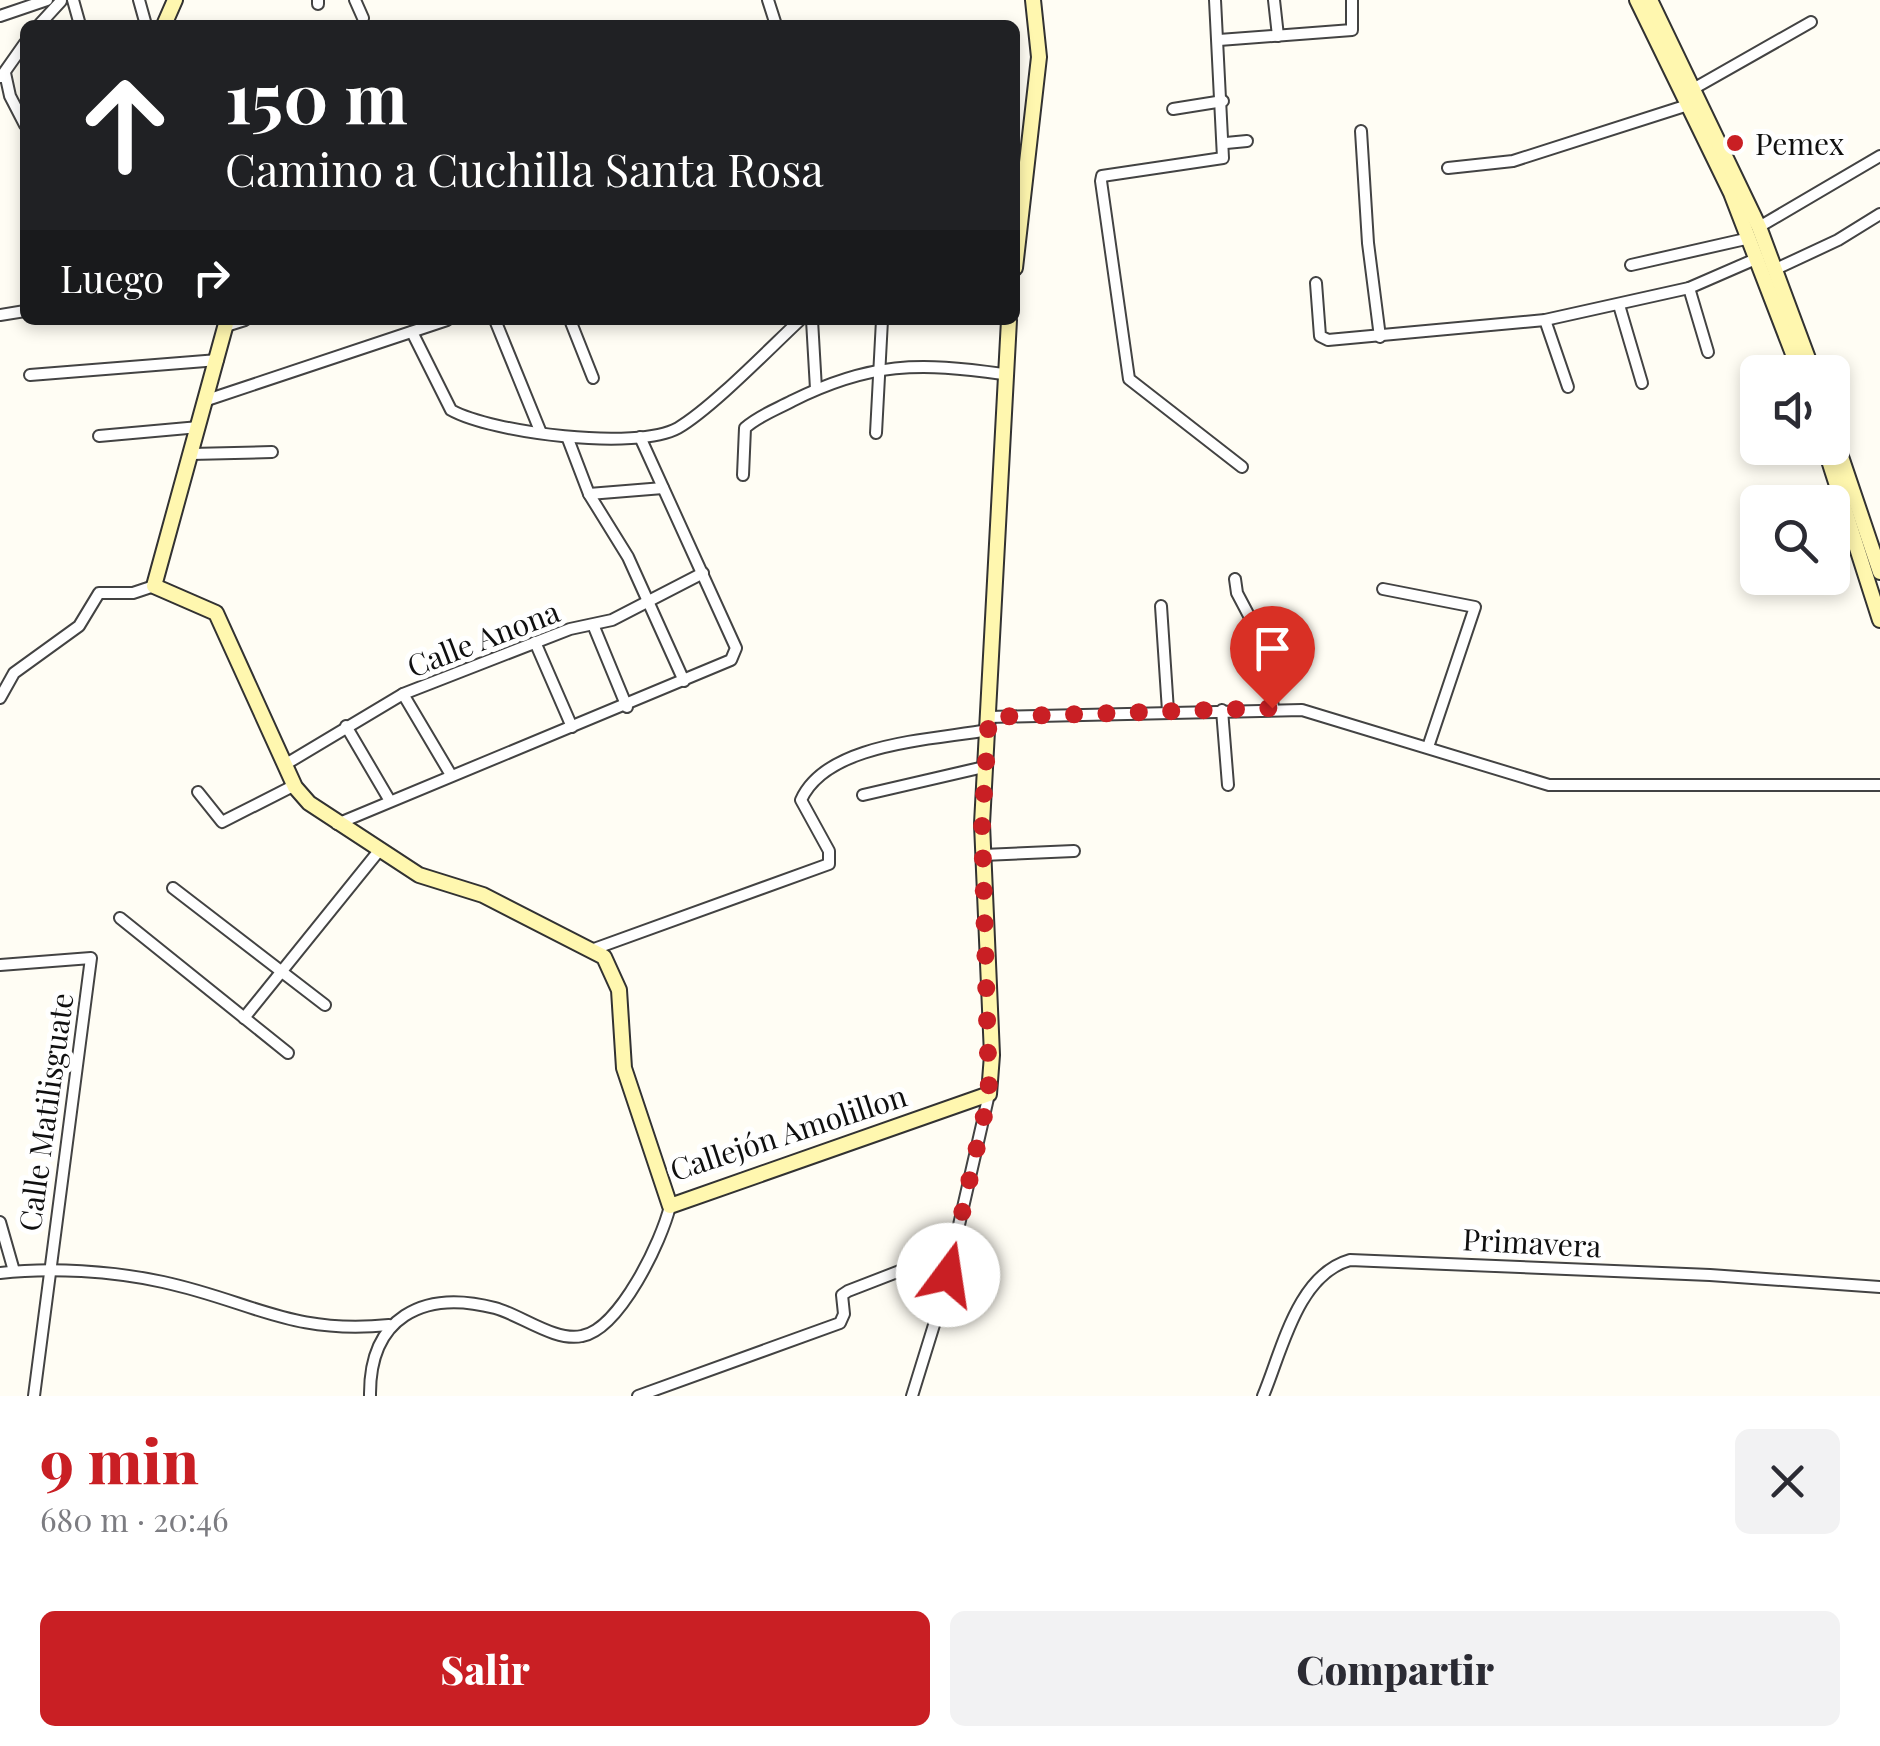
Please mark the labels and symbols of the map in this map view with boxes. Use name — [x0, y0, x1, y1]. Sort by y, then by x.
place label: Pemex — [1755, 123, 1845, 163]
marker: Pemex — [1724, 132, 1746, 154]
street label: Calle Anona — [401, 591, 565, 685]
pin — [1230, 606, 1315, 709]
street label: Calle Matilisguate — [8, 990, 82, 1234]
street label: Callejón Amolillon — [665, 1075, 912, 1189]
street label: Primavera — [1462, 1218, 1603, 1266]
position arrow — [896, 1223, 1000, 1327]

